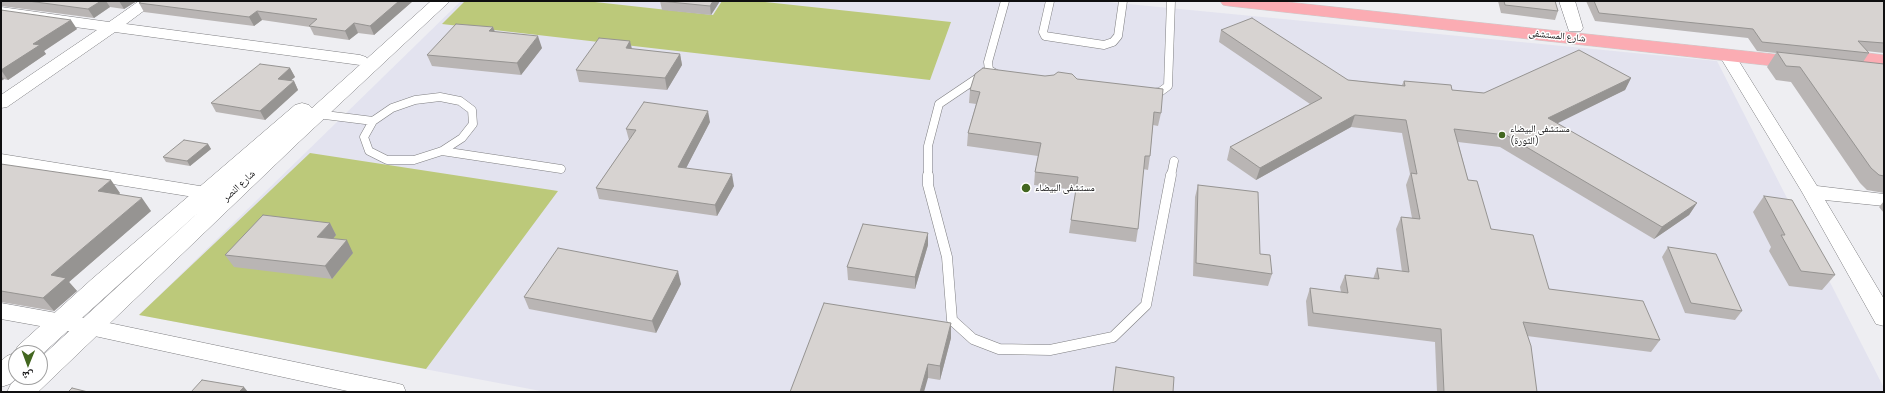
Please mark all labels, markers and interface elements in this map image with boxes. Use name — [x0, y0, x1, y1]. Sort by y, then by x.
street label: شارع المستشفى — [1528, 27, 1586, 45]
place label: مستشفى البيضاء (الثورة) — [1510, 123, 1570, 146]
marker: مستشفى البيضاء (الثورة) — [1497, 130, 1507, 140]
street label: شارع النصر — [220, 168, 258, 204]
marker: مستشفى البيضاء — [1020, 182, 1032, 194]
place label: مستشفى البيضاء — [1035, 182, 1095, 194]
north arrow — [8, 345, 48, 385]
text: ش — [22, 369, 34, 384]

